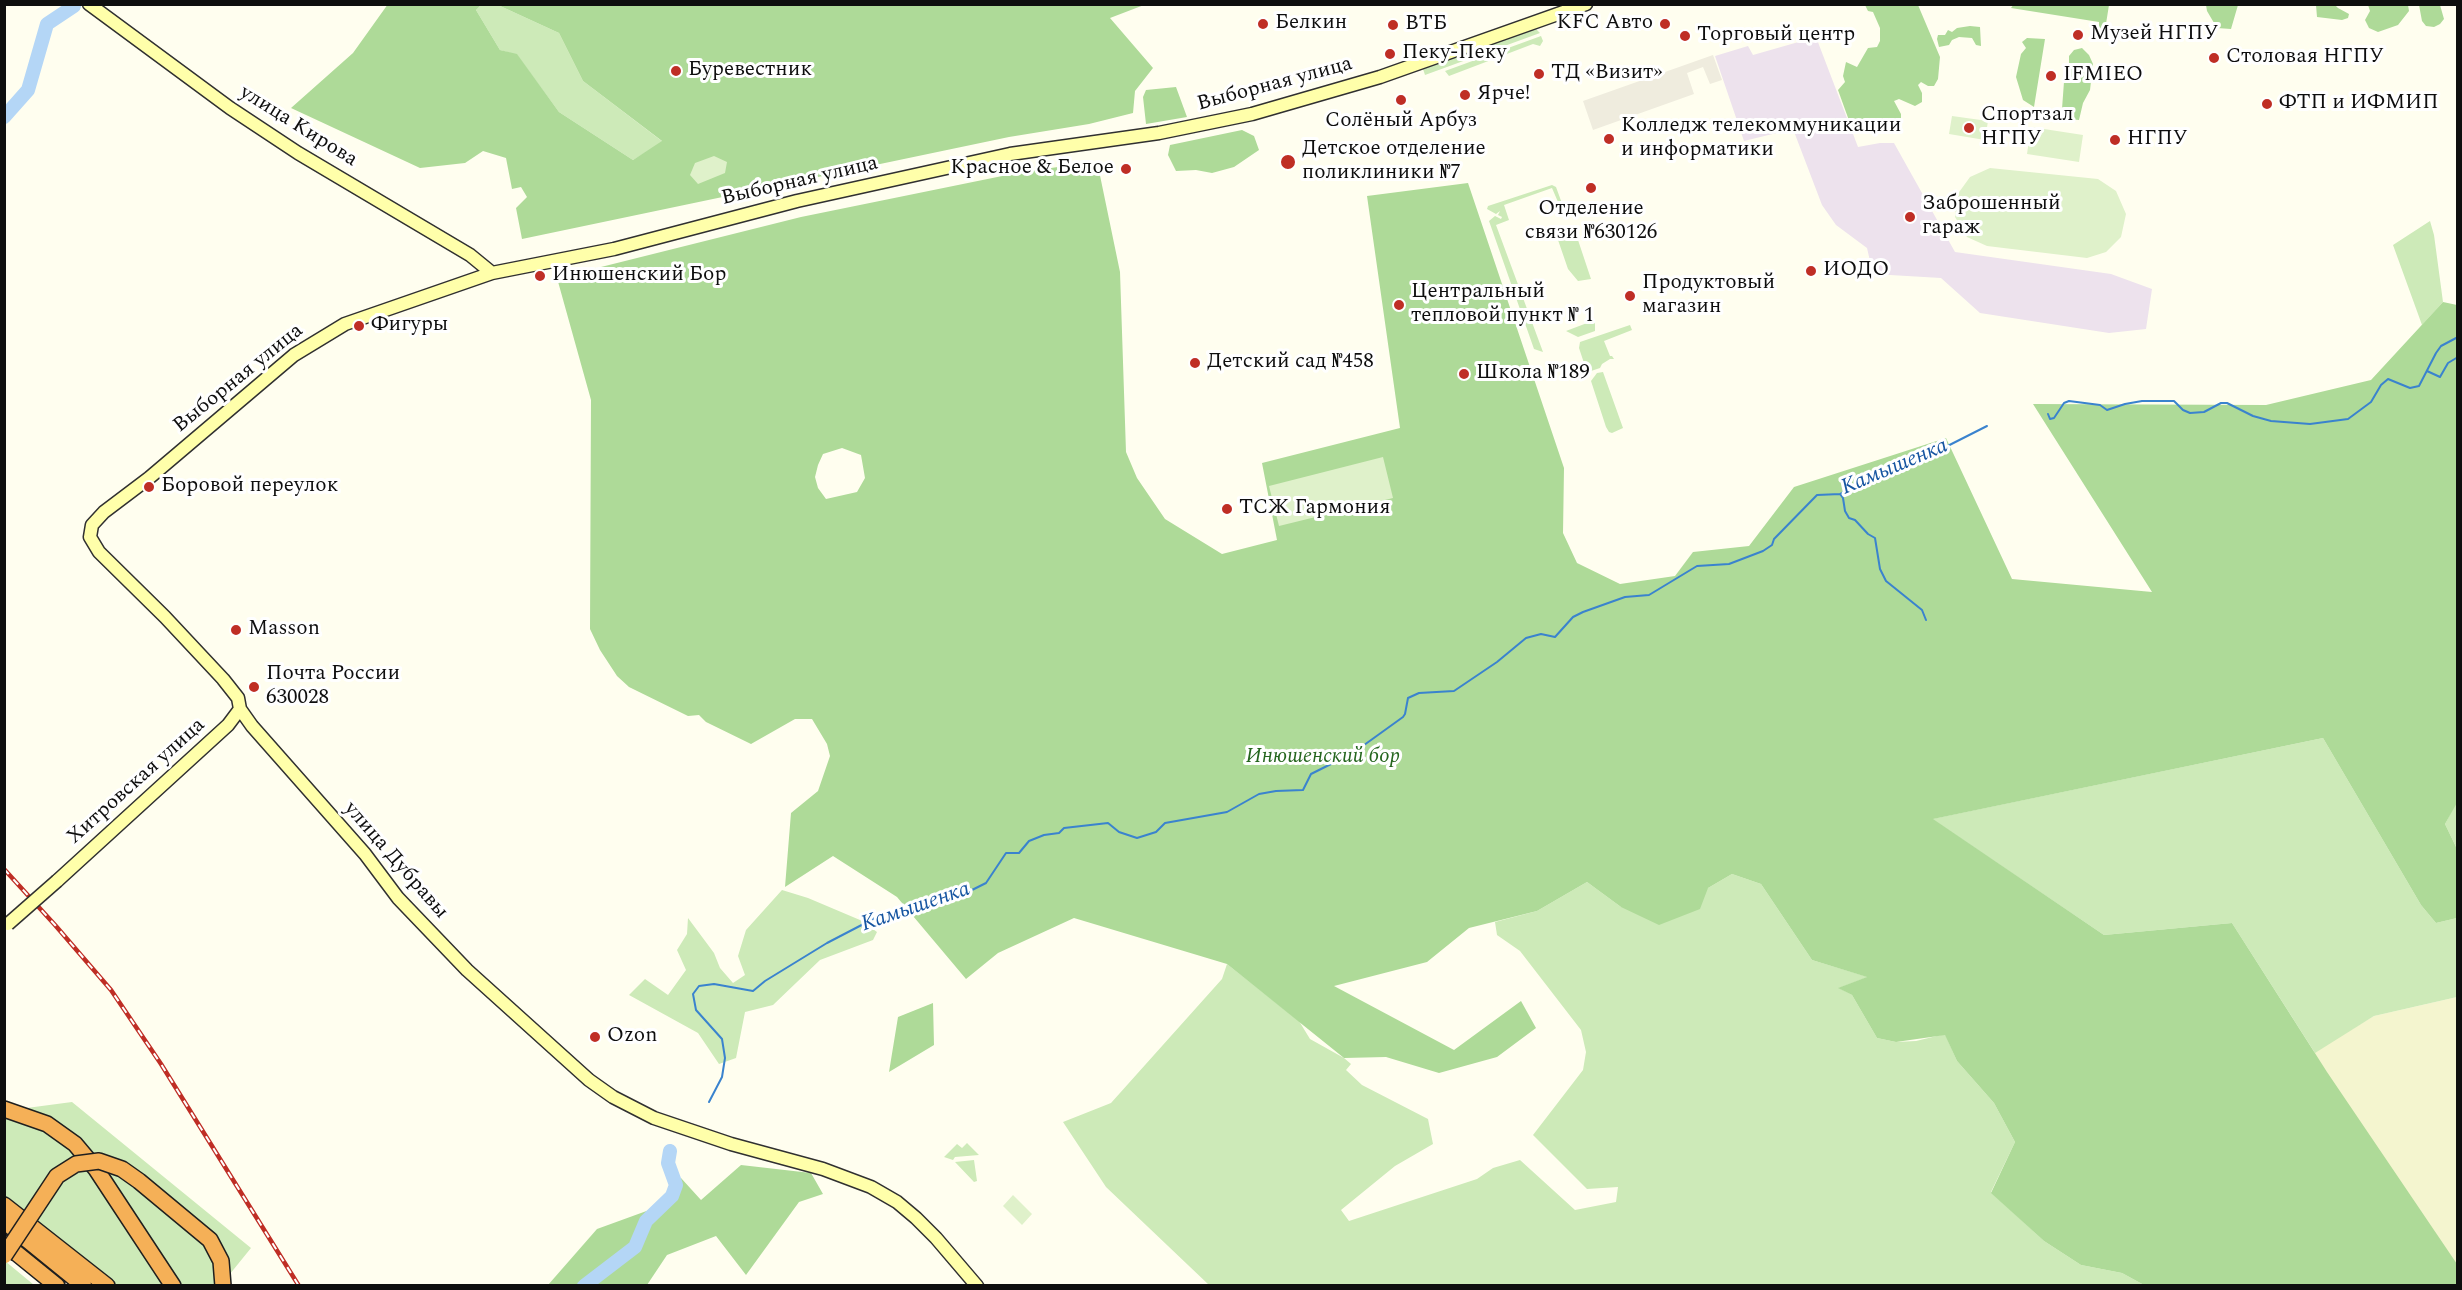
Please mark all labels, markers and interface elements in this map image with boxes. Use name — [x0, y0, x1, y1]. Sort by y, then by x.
place label: Белкин — [1275, 11, 1347, 37]
place label: KFC Авто — [1557, 11, 1653, 37]
place label: ВТБ — [1405, 12, 1447, 38]
marker: Белкин — [1256, 17, 1270, 31]
marker: KFC Авто — [1658, 17, 1672, 31]
marker: ВТБ — [1386, 18, 1400, 32]
place label: Музей НГПУ — [2090, 22, 2218, 48]
place label: Торговый центр — [1697, 23, 1855, 49]
marker: Музей НГПУ — [2071, 28, 2085, 42]
marker: Торговый центр — [1678, 29, 1692, 43]
place label: Пеку-Пеку — [1402, 41, 1507, 67]
place label: Столовая НГПУ — [2226, 45, 2384, 71]
marker: Пеку-Пеку — [1383, 47, 1397, 61]
marker: Столовая НГПУ — [2207, 51, 2221, 65]
street label: Выборная улица — [1195, 52, 1355, 118]
place label: Буревестник — [688, 58, 812, 84]
place label: ТД «Визит» — [1551, 61, 1662, 87]
place label: IFMIEO — [2063, 63, 2143, 89]
marker: Буревестник — [669, 64, 683, 78]
marker: ТД «Визит» — [1532, 67, 1546, 81]
marker: IFMIEO — [2044, 69, 2058, 83]
street label: улица Кирова — [234, 81, 362, 173]
place label: Ярче! — [1477, 82, 1530, 108]
marker: Ярче! — [1458, 88, 1472, 102]
place label: ФТП и ИФМИП — [2279, 91, 2439, 117]
marker: Солёный Арбуз — [1394, 93, 1408, 107]
marker: ФТП и ИФМИП — [2260, 97, 2274, 111]
place label: Спортзал НГПУ — [1981, 103, 2074, 153]
place label: Солёный Арбуз — [1325, 109, 1477, 135]
place label: Колледж телекоммуникации и информатики — [1621, 114, 1901, 164]
marker: Спортзал НГПУ — [1962, 121, 1976, 135]
place label: НГПУ — [2127, 127, 2188, 153]
marker: Колледж телекоммуникации и информатики — [1602, 132, 1616, 146]
marker: НГПУ — [2108, 133, 2122, 147]
place label: Детское отделение поликлиники №7 — [1302, 137, 1486, 187]
street label: Выборная улица — [719, 152, 881, 212]
marker: Детское отделение поликлиники №7 — [1279, 153, 1297, 171]
place label: Красное & Белое — [950, 156, 1114, 182]
marker: Красное & Белое — [1119, 162, 1133, 176]
marker: Отделение связи №630126 — [1584, 181, 1598, 195]
place label: Заброшенный гараж — [1922, 192, 2061, 242]
place label: Отделение связи №630126 — [1525, 197, 1657, 247]
marker: Заброшенный гараж — [1903, 210, 1917, 224]
place label: ИОДО — [1823, 258, 1889, 284]
place label: Инюшенский Бор — [552, 263, 726, 289]
marker: ИОДО — [1804, 264, 1818, 278]
marker: Инюшенский Бор — [533, 269, 547, 283]
place label: Продуктовый магазин — [1642, 271, 1775, 321]
place label: Центральный тепловой пункт № 1 — [1411, 280, 1594, 330]
marker: Продуктовый магазин — [1623, 289, 1637, 303]
marker: Центральный тепловой пункт № 1 — [1392, 298, 1406, 312]
place label: Фигуры — [371, 313, 448, 339]
street label: Выборная улица — [169, 319, 309, 439]
marker: Фигуры — [352, 319, 366, 333]
place label: Детский сад №458 — [1207, 350, 1374, 376]
marker: Детский сад №458 — [1188, 356, 1202, 370]
place label: Школа №189 — [1476, 361, 1590, 387]
marker: Школа №189 — [1457, 367, 1471, 381]
water label: Камышенка — [1838, 434, 1952, 502]
place label: Боровой переулок — [161, 474, 338, 500]
marker: Боровой переулок — [142, 480, 156, 494]
place label: ТСЖ Гармония — [1239, 496, 1390, 522]
marker: ТСЖ Гармония — [1220, 502, 1234, 516]
place label: Masson — [248, 617, 320, 643]
marker: Masson — [229, 623, 243, 637]
place label: Почта России 630028 — [266, 662, 400, 712]
marker: Почта России 630028 — [247, 680, 261, 694]
street label: Хитровская улица — [63, 713, 211, 851]
park label: Инюшенский бор — [1246, 745, 1400, 771]
street label: улица Дубравы — [337, 797, 453, 925]
water label: Камышенка — [858, 877, 974, 939]
place label: Ozon — [607, 1024, 657, 1050]
marker: Ozon — [588, 1030, 602, 1044]

